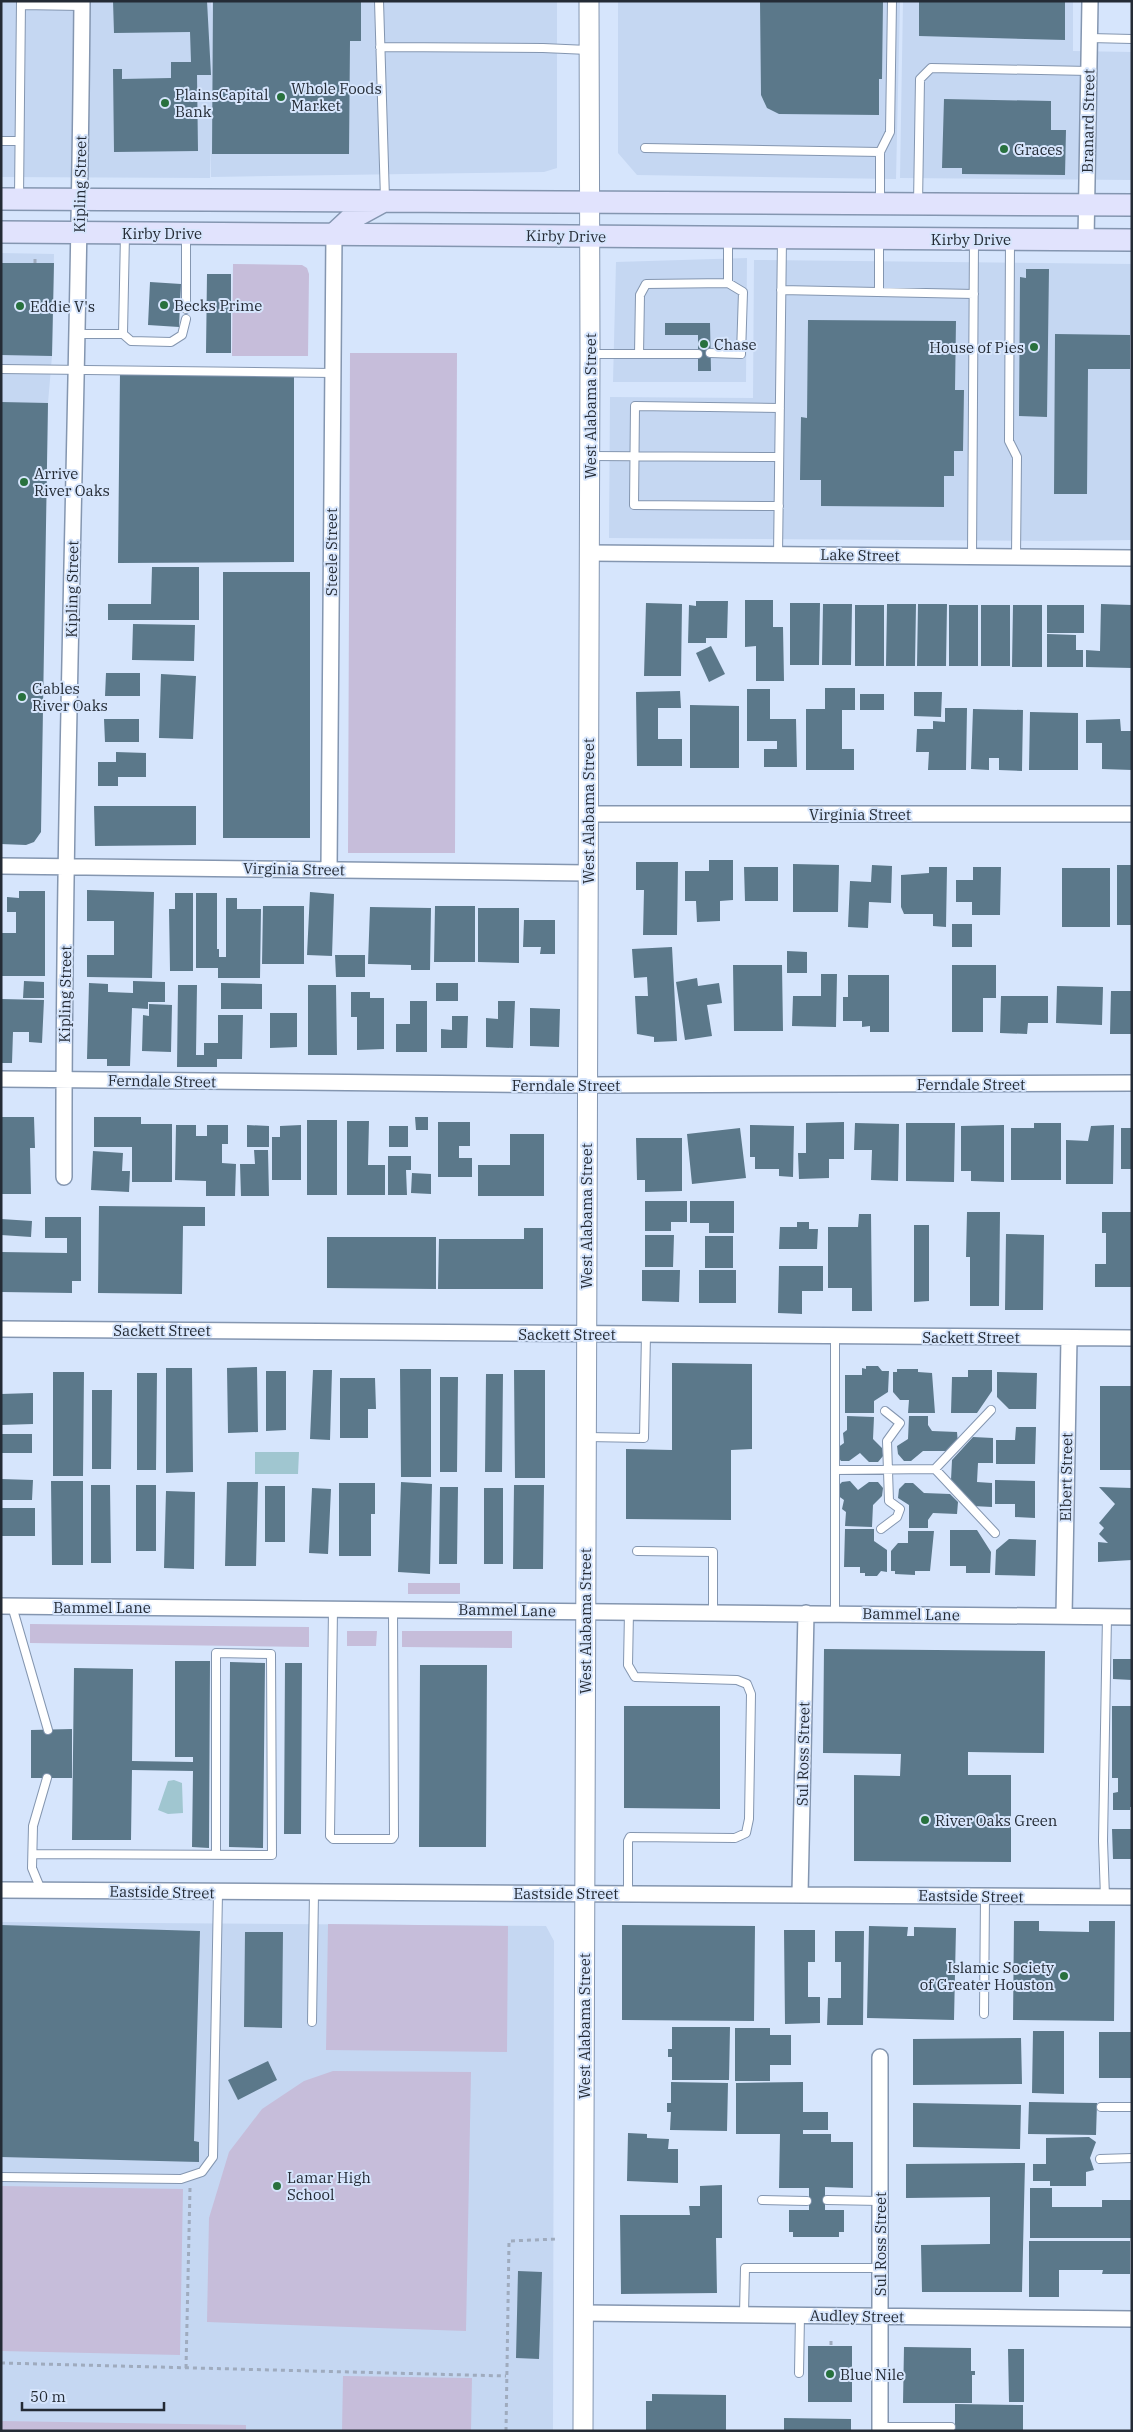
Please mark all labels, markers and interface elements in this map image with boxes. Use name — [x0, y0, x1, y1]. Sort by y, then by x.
street label: Branard Street — [1078, 69, 1098, 173]
place label: Whole Foods Market — [291, 79, 382, 115]
place label: PlainsCapital Bank — [175, 85, 269, 121]
marker: Whole Foods Market — [275, 91, 287, 103]
marker: PlainsCapital Bank — [159, 97, 171, 109]
street label: Kipling Street — [70, 135, 90, 233]
place label: Graces — [1014, 140, 1063, 159]
marker: Graces — [998, 143, 1010, 155]
street label: Kirby Drive — [122, 224, 202, 243]
street label: Kirby Drive — [526, 226, 606, 246]
street label: Kirby Drive — [931, 230, 1011, 249]
place label: Becks Prime — [174, 296, 262, 315]
place label: Eddie V's — [30, 297, 95, 316]
marker: Becks Prime — [158, 299, 170, 311]
marker: Eddie V's — [14, 300, 26, 312]
street label: West Alabama Street — [581, 333, 600, 479]
place label: Chase — [714, 335, 757, 354]
marker: Chase — [698, 338, 710, 350]
place label: House of Pies — [929, 338, 1024, 357]
marker: House of Pies — [1028, 341, 1040, 353]
place label: Arrive River Oaks — [34, 464, 110, 500]
marker: Arrive River Oaks — [18, 476, 30, 488]
street label: Steele Street — [322, 508, 341, 596]
street label: Kipling Street — [62, 540, 82, 638]
street label: Lake Street — [820, 545, 900, 565]
place label: Gables River Oaks — [32, 679, 108, 715]
marker: Gables River Oaks — [16, 691, 28, 703]
street label: West Alabama Street — [579, 738, 598, 884]
street label: Virginia Street — [809, 805, 911, 824]
street label: Virginia Street — [243, 859, 345, 879]
street label: Kipling Street — [55, 945, 75, 1043]
street label: Ferndale Street — [108, 1071, 216, 1091]
street label: Ferndale Street — [917, 1075, 1025, 1094]
street label: Ferndale Street — [512, 1076, 620, 1095]
street label: West Alabama Street — [577, 1143, 596, 1289]
street label: Sackett Street — [113, 1321, 211, 1340]
street label: Sackett Street — [518, 1325, 616, 1344]
street label: Sackett Street — [922, 1328, 1020, 1347]
street label: Elbert Street — [1056, 1432, 1076, 1522]
street label: West Alabama Street — [576, 1548, 595, 1694]
street label: Bammel Lane — [53, 1598, 151, 1617]
street label: Bammel Lane — [458, 1600, 556, 1620]
street label: Bammel Lane — [862, 1604, 960, 1624]
street label: Sul Ross Street — [793, 1702, 813, 1806]
place label: River Oaks Green — [935, 1811, 1058, 1830]
marker: River Oaks Green — [919, 1814, 931, 1826]
street label: Eastside Street — [109, 1882, 215, 1902]
street label: Eastside Street — [513, 1884, 619, 1903]
street label: Eastside Street — [918, 1886, 1024, 1906]
street label: West Alabama Street — [575, 1953, 594, 2099]
place label: Islamic Society of Greater Houston — [920, 1958, 1054, 1994]
marker: Islamic Society of Greater Houston — [1058, 1970, 1070, 1982]
place label: Lamar High School — [287, 2168, 371, 2204]
marker: Lamar High School — [271, 2180, 283, 2192]
street label: Sul Ross Street — [871, 2192, 890, 2296]
street label: Audley Street — [810, 2306, 904, 2326]
place label: Blue Nile — [840, 2365, 904, 2384]
marker: Blue Nile — [824, 2368, 836, 2380]
scale bar — [22, 2380, 165, 2412]
text: 50 m — [30, 2387, 66, 2406]

